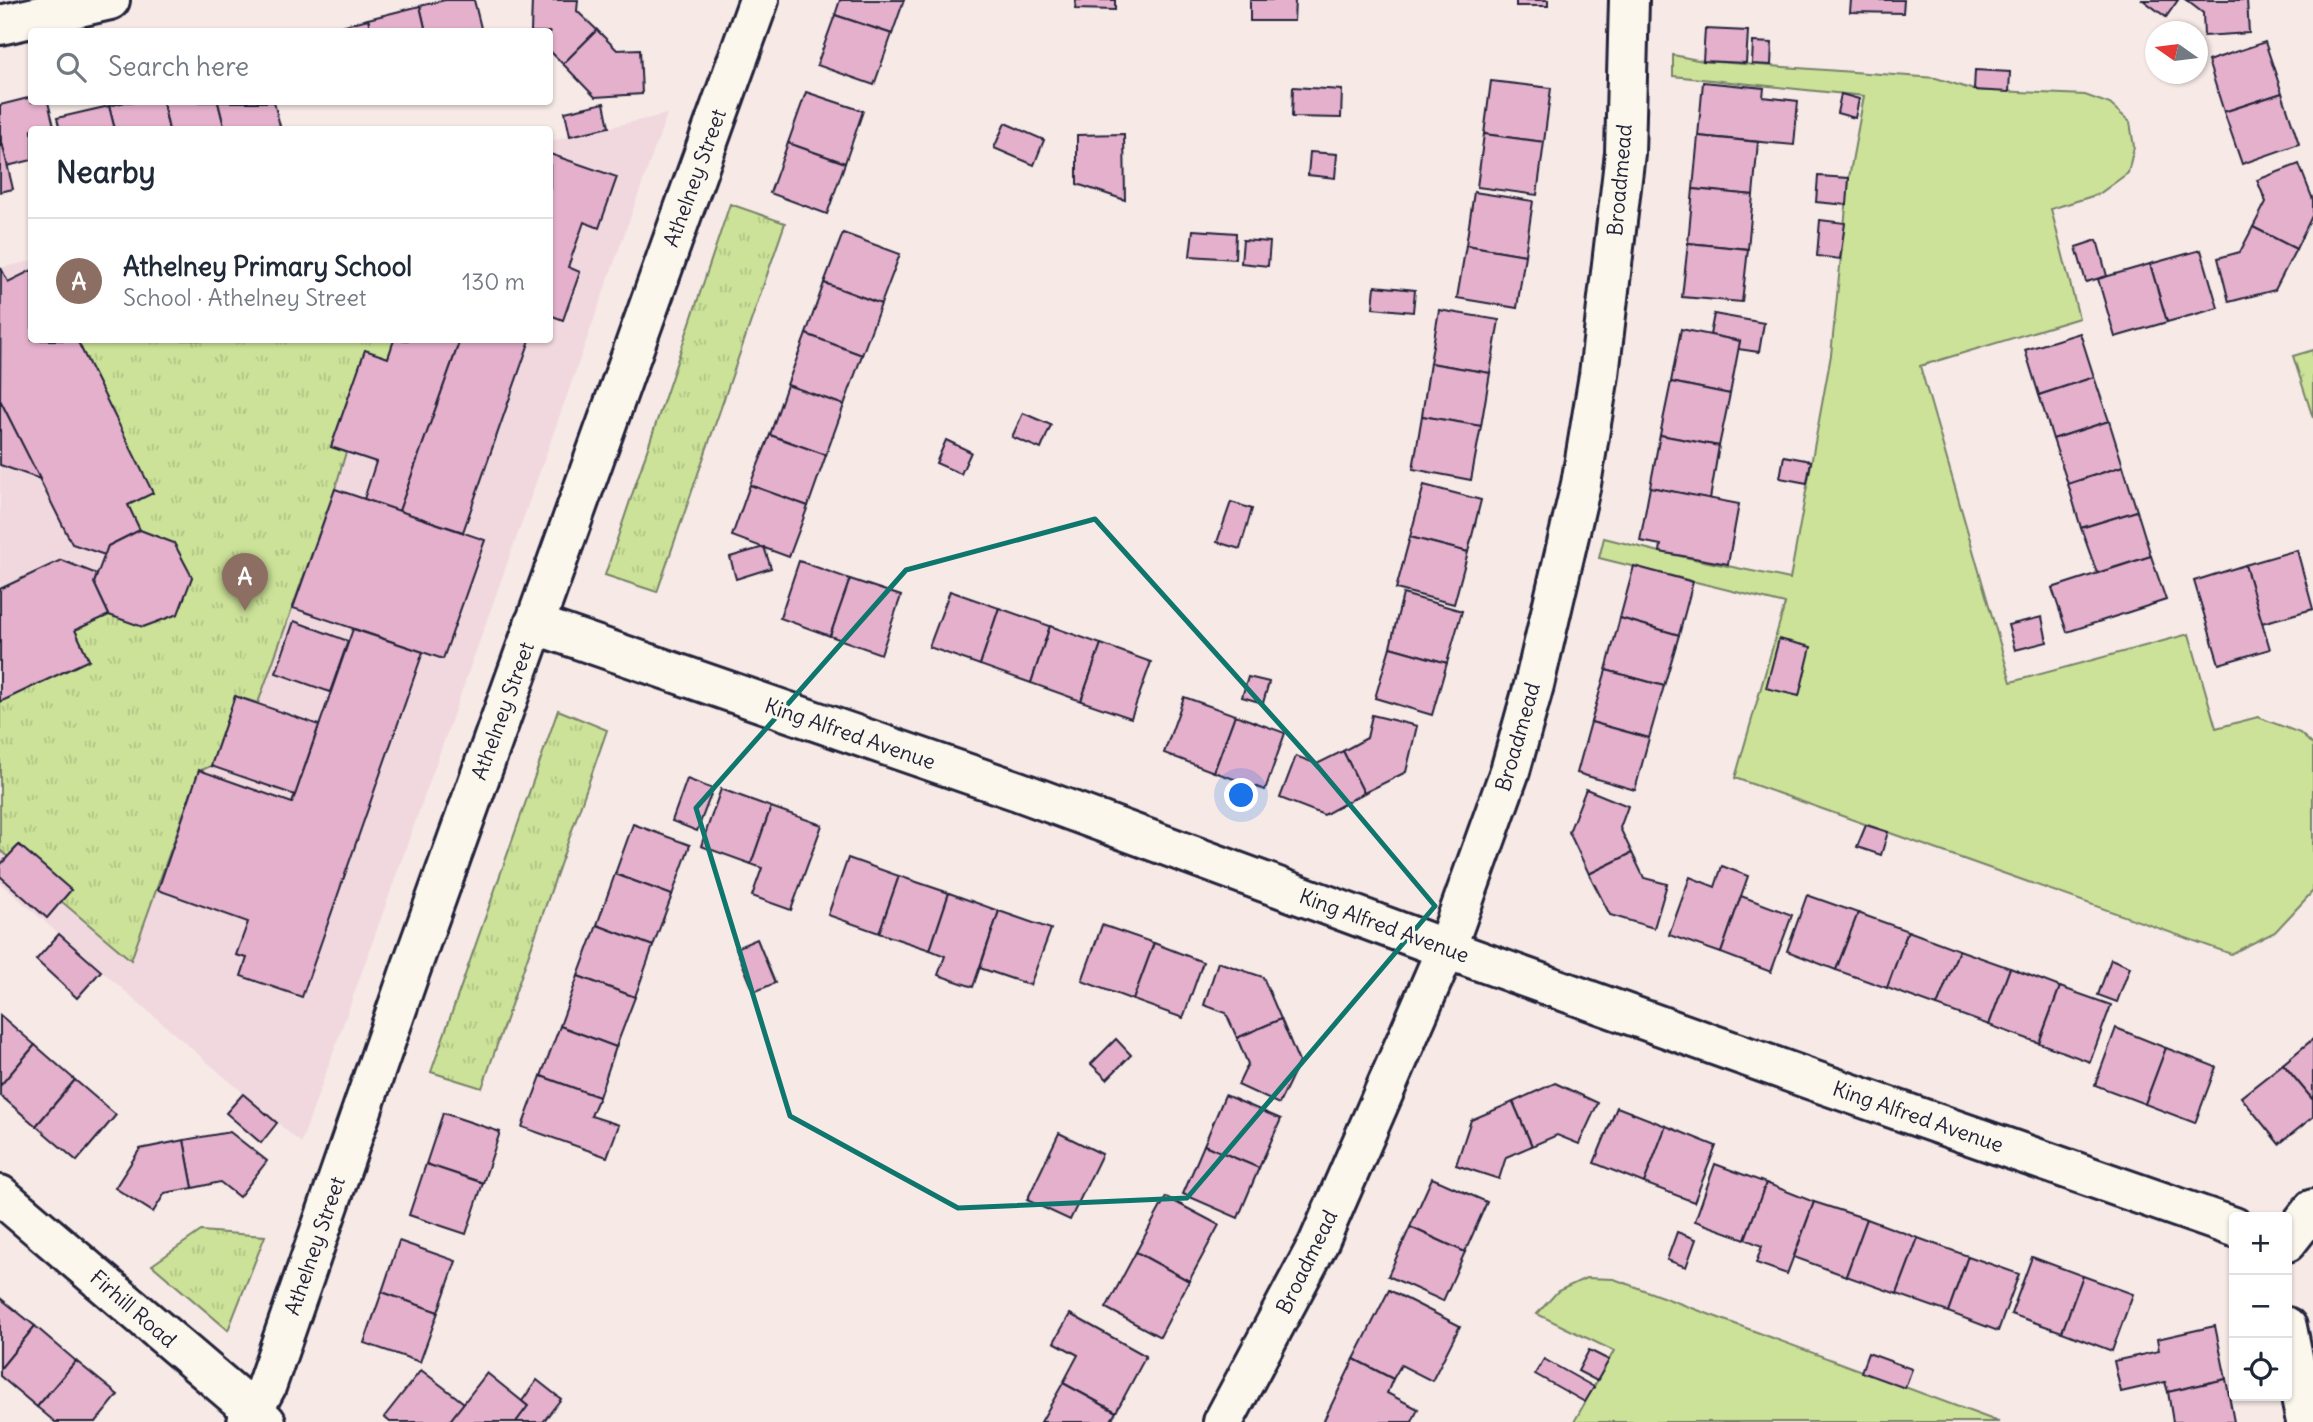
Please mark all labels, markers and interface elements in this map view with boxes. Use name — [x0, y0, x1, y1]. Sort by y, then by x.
north arrow — [2145, 21, 2208, 84]
search box — [28, 28, 553, 105]
icon: search — [52, 48, 90, 86]
text: Search here — [108, 50, 249, 83]
street label: Athelney Street — [657, 105, 732, 251]
street label: Broadmead — [1601, 123, 1638, 237]
text: Nearby — [56, 153, 156, 191]
text: Athelney Primary School — [123, 250, 412, 283]
text: A — [72, 267, 86, 296]
text: 130 m — [462, 267, 525, 296]
text: School · Athelney Street — [123, 283, 367, 312]
pin: A — [222, 553, 268, 611]
street label: Athelney Street — [465, 638, 540, 784]
street label: Broadmead — [1489, 679, 1546, 795]
street label: King Alfred Avenue — [761, 692, 939, 775]
your location — [1224, 778, 1258, 812]
street label: King Alfred Avenue — [1296, 882, 1473, 969]
street label: King Alfred Avenue — [1829, 1075, 2007, 1158]
street label: Athelney Street — [278, 1173, 351, 1319]
street label: Broadmead — [1270, 1205, 1343, 1318]
map controls — [2229, 1212, 2292, 1401]
button: + — [2229, 1212, 2292, 1275]
street label: Firhill Road — [85, 1264, 182, 1353]
button: − — [2229, 1275, 2292, 1338]
button: locate — [2229, 1338, 2292, 1401]

